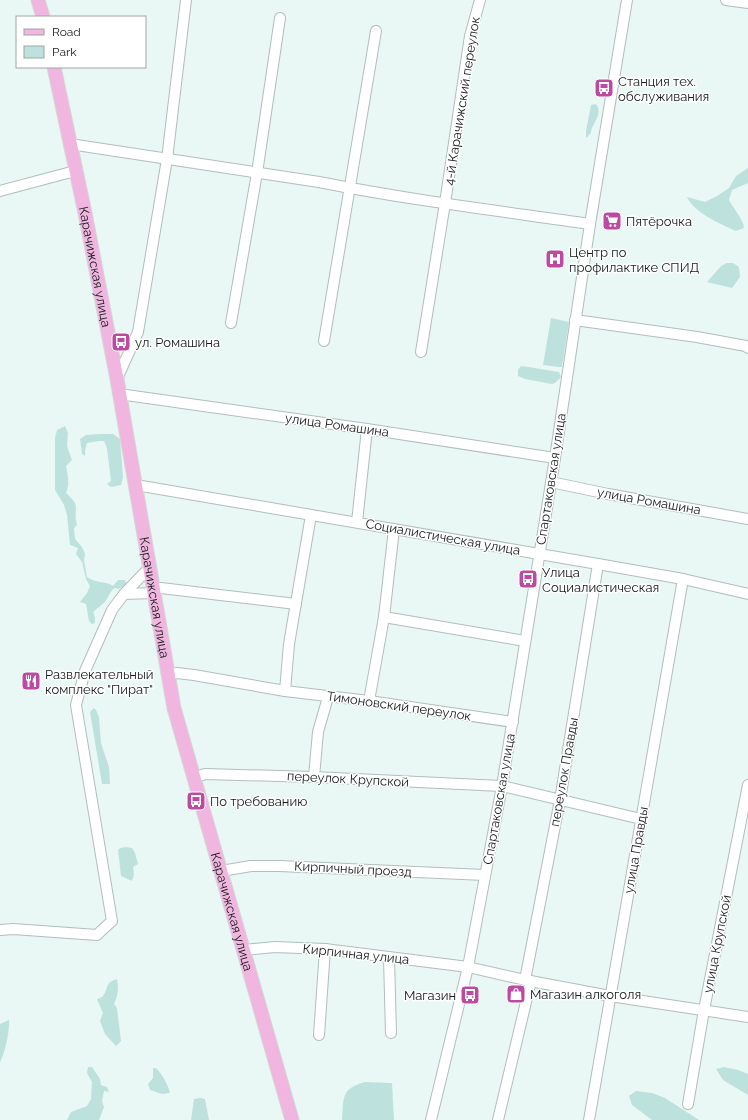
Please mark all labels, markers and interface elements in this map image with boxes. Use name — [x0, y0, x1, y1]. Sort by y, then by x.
street label: 4-й Карачижский переулок — [441, 15, 483, 187]
legend — [16, 16, 146, 68]
text: Road — [52, 25, 81, 39]
text: Park — [52, 45, 77, 59]
place label: Станция тех. обслуживания — [618, 74, 709, 104]
bus stop icon: Станция тех. обслуживания — [593, 77, 615, 99]
street label: Карачижская улица — [76, 205, 114, 328]
supermarket icon: Пятёрочка — [601, 210, 623, 232]
place label: Пятёрочка — [626, 214, 692, 229]
place label: Центр по профилактике СПИД — [569, 245, 700, 275]
hospital icon: Центр по профилактике СПИД — [544, 248, 566, 270]
bus stop icon: ул. Ромашина — [110, 331, 132, 353]
place label: ул. Ромашина — [135, 335, 220, 350]
street label: улица Ромашина — [284, 410, 390, 440]
street label: Спартаковская улица — [533, 412, 569, 546]
street label: улица Ромашина — [596, 485, 702, 517]
street label: Социалистическая улица — [364, 516, 522, 558]
street label: Карачижская улица — [137, 536, 173, 659]
place label: Улица Социалистическая — [542, 565, 659, 595]
bus stop icon: Улица Социалистическая — [517, 568, 539, 590]
place label: Развлекательный комплекс "Пират" — [45, 667, 153, 697]
restaurant icon: Развлекательный комплекс "Пират" — [20, 670, 42, 692]
street label: Тимоновский переулок — [326, 688, 472, 724]
street label: переулок Правды — [547, 716, 581, 828]
street label: Спартаковская улица — [480, 732, 518, 866]
street label: переулок Крупской — [287, 768, 409, 790]
bus stop icon: По требованию — [185, 790, 207, 812]
place label: По требованию — [210, 794, 307, 809]
street label: улица Правды — [621, 805, 651, 895]
street label: Карачижская улица — [208, 851, 256, 973]
street label: Кирпичный проезд — [294, 858, 413, 880]
street label: улица Крупской — [700, 894, 734, 994]
street label: Кирпичная улица — [302, 941, 410, 967]
shop icon: Магазин алкоголя — [505, 983, 527, 1005]
bus stop icon: Магазин — [459, 984, 481, 1006]
place label: Магазин алкоголя — [530, 987, 641, 1002]
place label: Магазин — [404, 988, 456, 1003]

